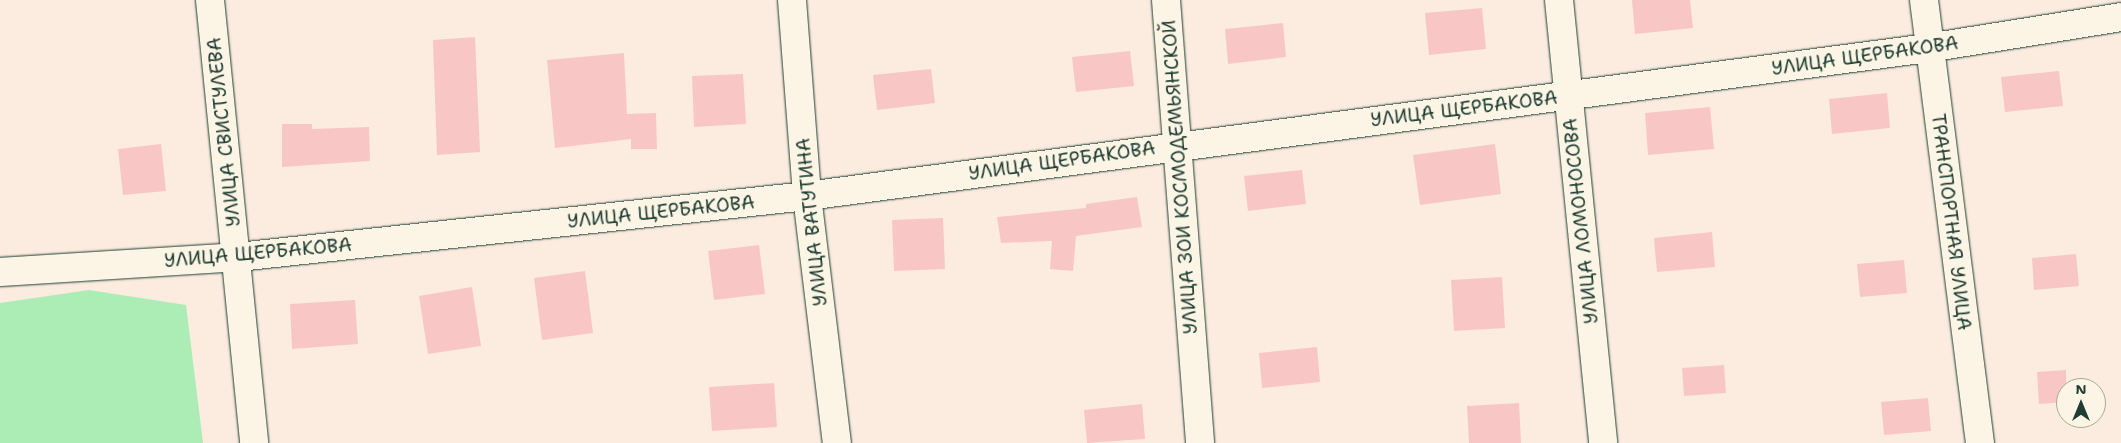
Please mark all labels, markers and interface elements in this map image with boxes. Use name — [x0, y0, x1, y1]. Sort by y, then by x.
street label: УЛИЦА ЗОИ КОСМОДЕМЬЯНСКОЙ — [1158, 19, 1202, 335]
street label: УЛИЦА ЩЕРБАКОВА — [1770, 32, 1960, 80]
street label: УЛИЦА СВИСТУЛЕВА — [203, 36, 245, 228]
street label: УЛИЦА ЩЕРБАКОВА — [1369, 86, 1559, 132]
street label: ТРАНСПОРТНАЯ УЛИЦА — [1926, 112, 1976, 332]
street label: УЛИЦА ЛОМОНОСОВА — [1559, 117, 1603, 325]
street label: УЛИЦА ВАТУТИНА — [792, 137, 832, 307]
street label: УЛИЦА ЩЕРБАКОВА — [967, 137, 1157, 185]
street label: УЛИЦА ЩЕРБАКОВА — [566, 191, 756, 233]
street label: УЛИЦА ЩЕРБАКОВА — [163, 233, 353, 273]
north arrow — [2056, 378, 2106, 428]
text: N — [2075, 380, 2087, 398]

